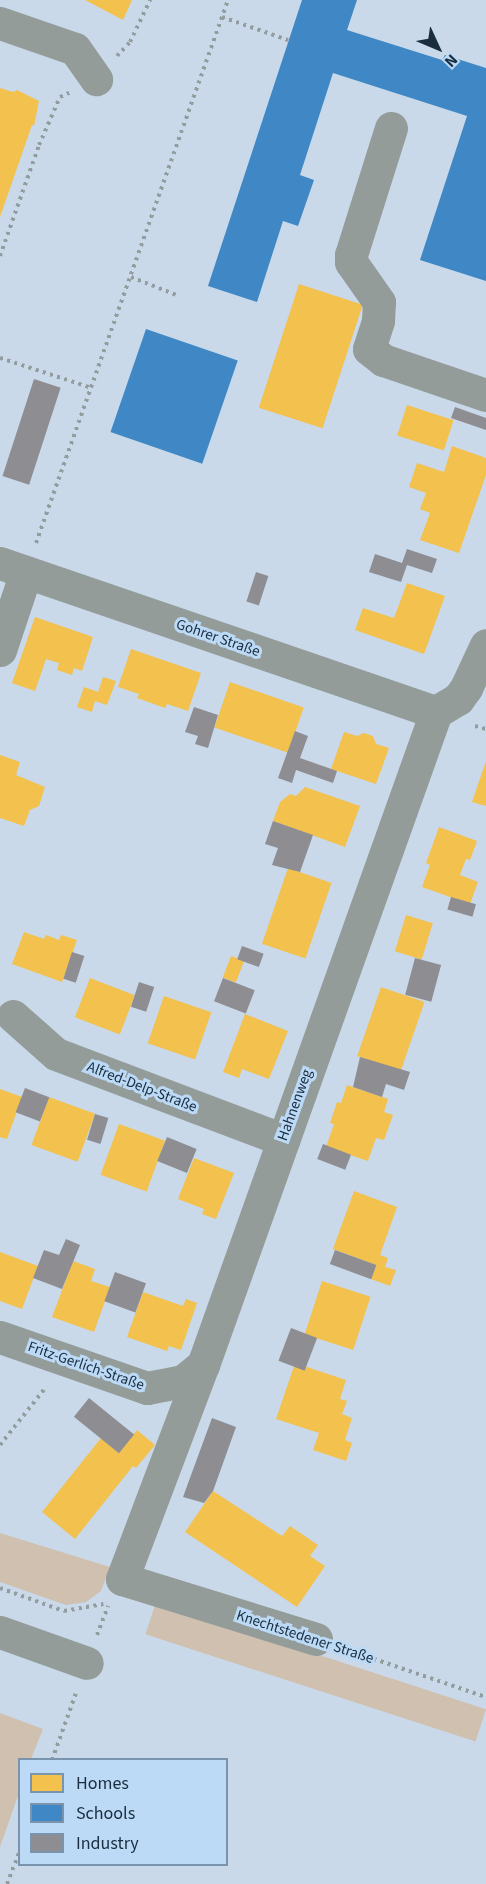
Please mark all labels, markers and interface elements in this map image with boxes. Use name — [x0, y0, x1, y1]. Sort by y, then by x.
north arrow — [408, 18, 468, 78]
text: N — [439, 49, 463, 72]
street label: Gohrer Straße — [174, 615, 262, 661]
street label: Alfred-Delp-Straße — [84, 1058, 200, 1116]
street label: Hahnenweg — [274, 1067, 316, 1143]
street label: Fritz-Gerlich-Straße — [25, 1338, 147, 1394]
street label: Knechtstedener Straße — [234, 1606, 376, 1668]
legend — [18, 1758, 228, 1866]
text: Homes — [76, 1771, 129, 1796]
text: Schools — [76, 1801, 135, 1826]
text: Industry — [76, 1831, 139, 1856]

